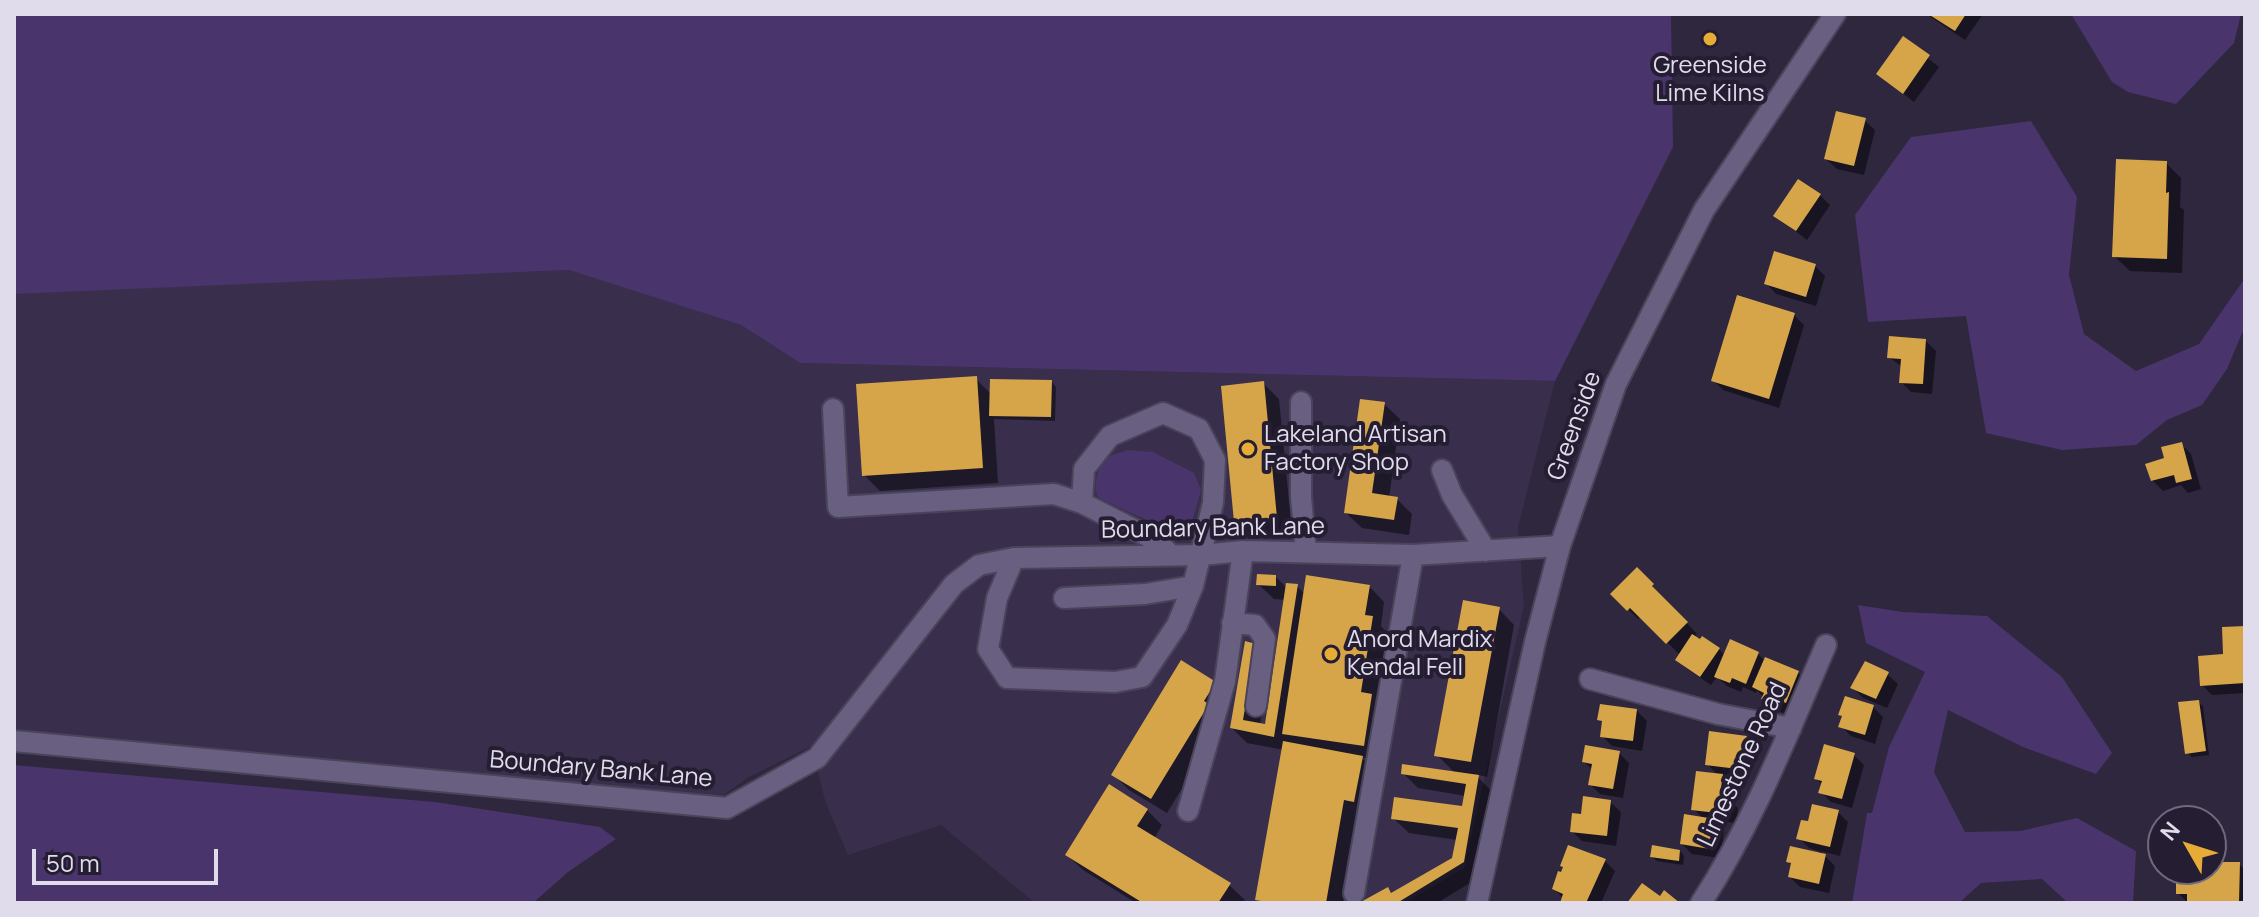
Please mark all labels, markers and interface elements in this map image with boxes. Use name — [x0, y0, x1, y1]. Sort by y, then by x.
marker: Greenside Lime Kilns — [1701, 30, 1719, 48]
place label: Greenside Lime Kilns — [1653, 52, 1767, 108]
street label: Greenside — [1542, 368, 1608, 484]
place label: Lakeland Artisan Factory Shop — [1264, 421, 1447, 477]
marker: Lakeland Artisan Factory Shop — [1239, 440, 1257, 458]
street label: Boundary Bank Lane — [1101, 513, 1325, 545]
place label: Anord Mardix Kendal Fell — [1347, 626, 1492, 682]
marker: Anord Mardix Kendal Fell — [1322, 645, 1340, 663]
street label: Limestone Road — [1692, 678, 1794, 852]
street label: Boundary Bank Lane — [488, 746, 714, 794]
north arrow — [2147, 805, 2227, 885]
text: N — [2153, 816, 2187, 847]
scale bar — [36, 833, 222, 883]
text: 50 m — [46, 846, 100, 879]

